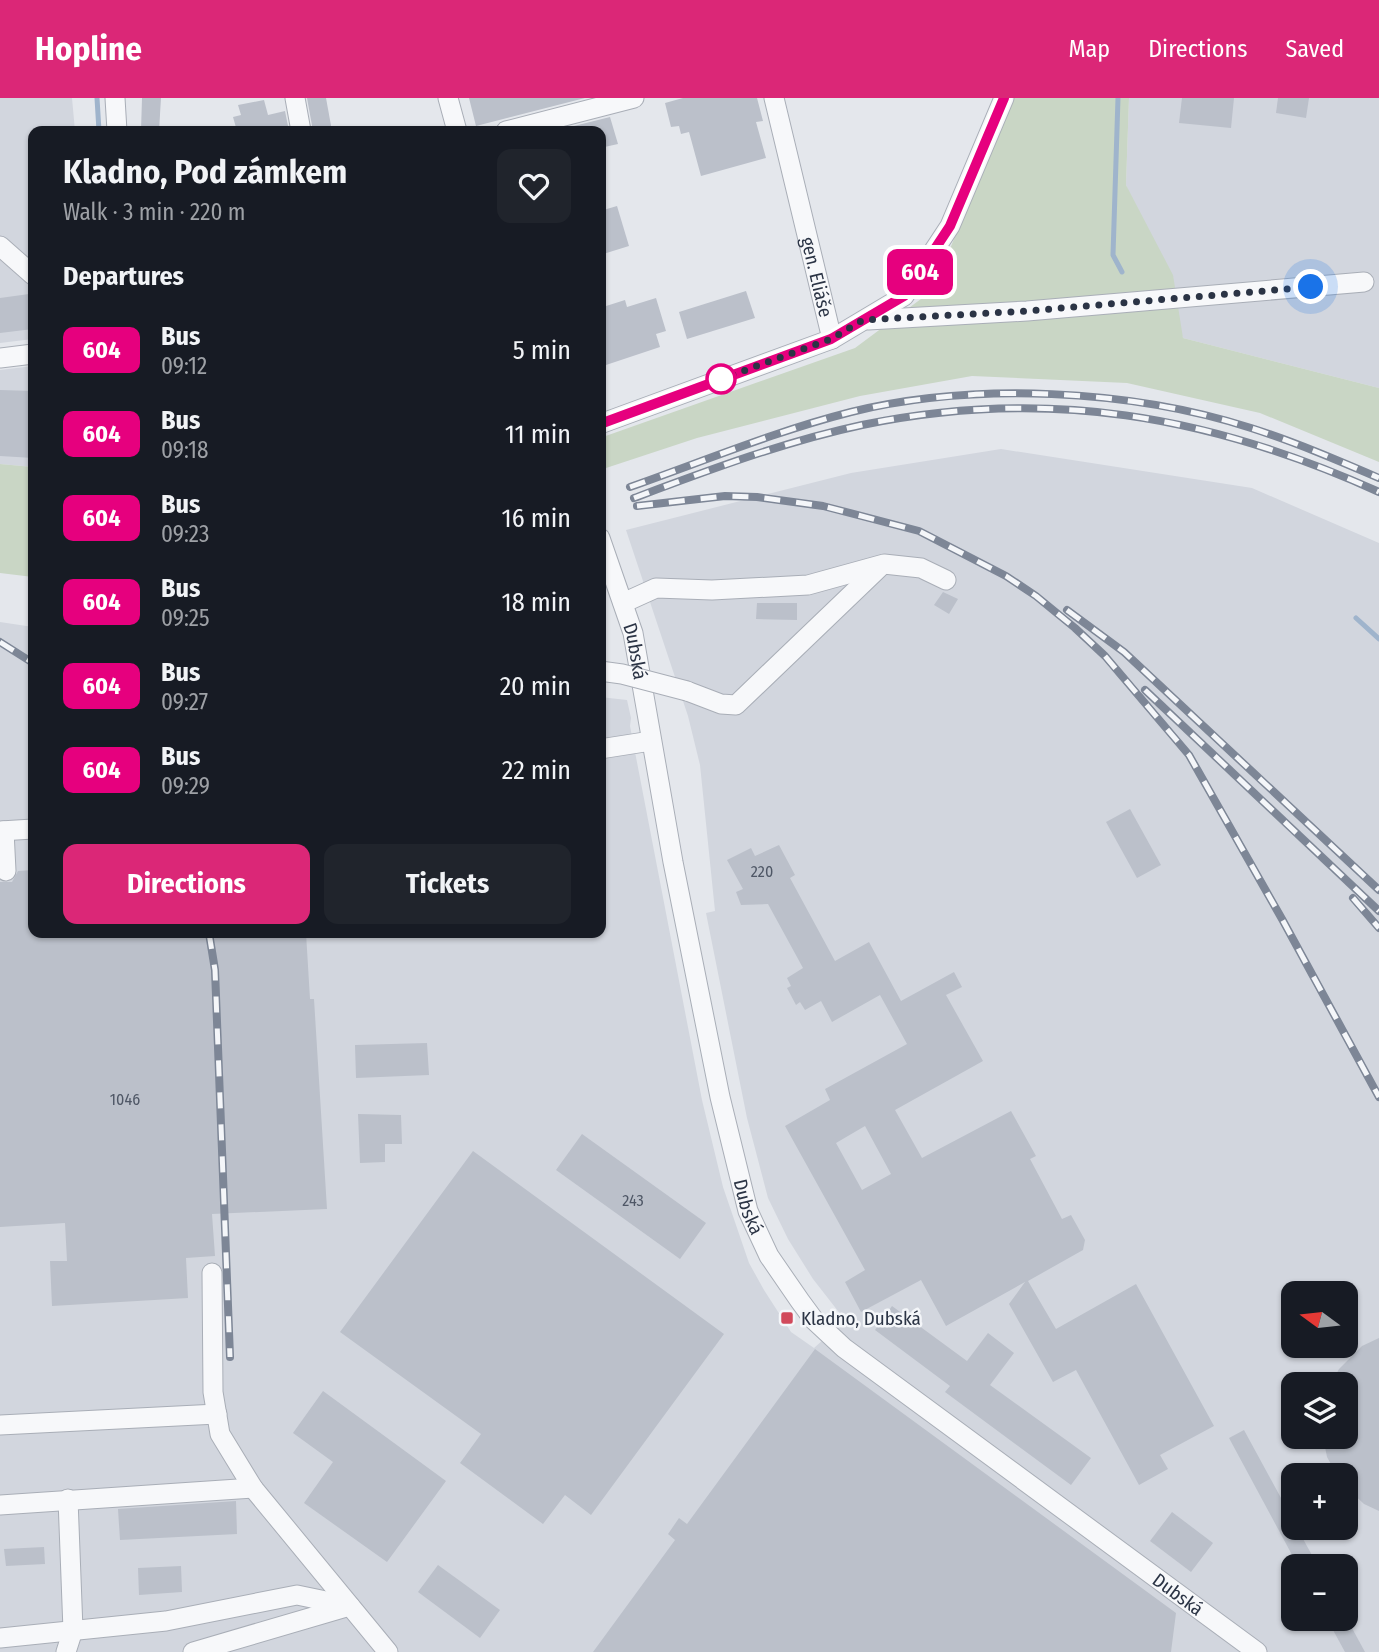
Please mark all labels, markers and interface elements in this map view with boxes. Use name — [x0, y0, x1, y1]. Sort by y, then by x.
text: Hopline — [35, 29, 142, 69]
text: Map — [1069, 35, 1110, 63]
text: Directions — [1148, 35, 1247, 63]
text: Saved — [1285, 35, 1344, 63]
button: heart — [497, 149, 571, 223]
text: Kladno, Pod zámkem — [63, 152, 347, 192]
text: Walk · 3 min · 220 m — [63, 198, 245, 226]
street label: gen. Eliáše — [796, 235, 837, 319]
line badge: 604 — [880, 249, 960, 295]
text: 604 — [901, 258, 939, 286]
text: Departures — [63, 261, 184, 292]
your location — [1293, 269, 1328, 304]
text: Bus — [161, 321, 200, 352]
text: 5 min — [513, 335, 571, 366]
text: 604 — [83, 336, 121, 364]
text: 09:12 — [161, 352, 207, 380]
unlabelled marker — [706, 364, 736, 394]
text: Bus — [161, 405, 200, 436]
text: 11 min — [505, 419, 571, 450]
text: 604 — [83, 420, 121, 448]
text: 09:18 — [161, 436, 208, 464]
text: Bus — [161, 489, 200, 520]
text: 16 min — [502, 503, 571, 534]
text: 604 — [83, 504, 121, 532]
text: 09:23 — [161, 520, 209, 548]
text: Bus — [161, 573, 200, 604]
text: 18 min — [502, 587, 571, 618]
text: 604 — [83, 588, 121, 616]
text: 09:25 — [161, 604, 210, 632]
street label: Dubská — [618, 620, 652, 681]
text: Bus — [161, 657, 200, 688]
text: 20 min — [500, 671, 571, 702]
text: 604 — [83, 672, 121, 700]
text: 09:27 — [161, 688, 208, 716]
text: Bus — [161, 741, 200, 772]
text: 22 min — [502, 755, 571, 786]
text: 604 — [83, 756, 121, 784]
text: 09:29 — [161, 772, 210, 800]
button: Directions — [63, 844, 310, 924]
button: Tickets — [324, 844, 571, 924]
house number: 220 — [751, 862, 773, 881]
house number: 1046 — [110, 1090, 140, 1109]
street label: Dubská — [729, 1177, 768, 1238]
house number: 243 — [622, 1191, 644, 1210]
north arrow — [1281, 1281, 1358, 1358]
map controls — [1281, 1281, 1358, 1631]
place label: Kladno, Dubská — [801, 1307, 921, 1330]
marker: Kladno, Dubská — [779, 1310, 795, 1326]
button: layers — [1281, 1372, 1358, 1449]
button: + — [1281, 1463, 1358, 1540]
button: − — [1281, 1554, 1358, 1631]
street label: Dubská — [1148, 1568, 1208, 1621]

